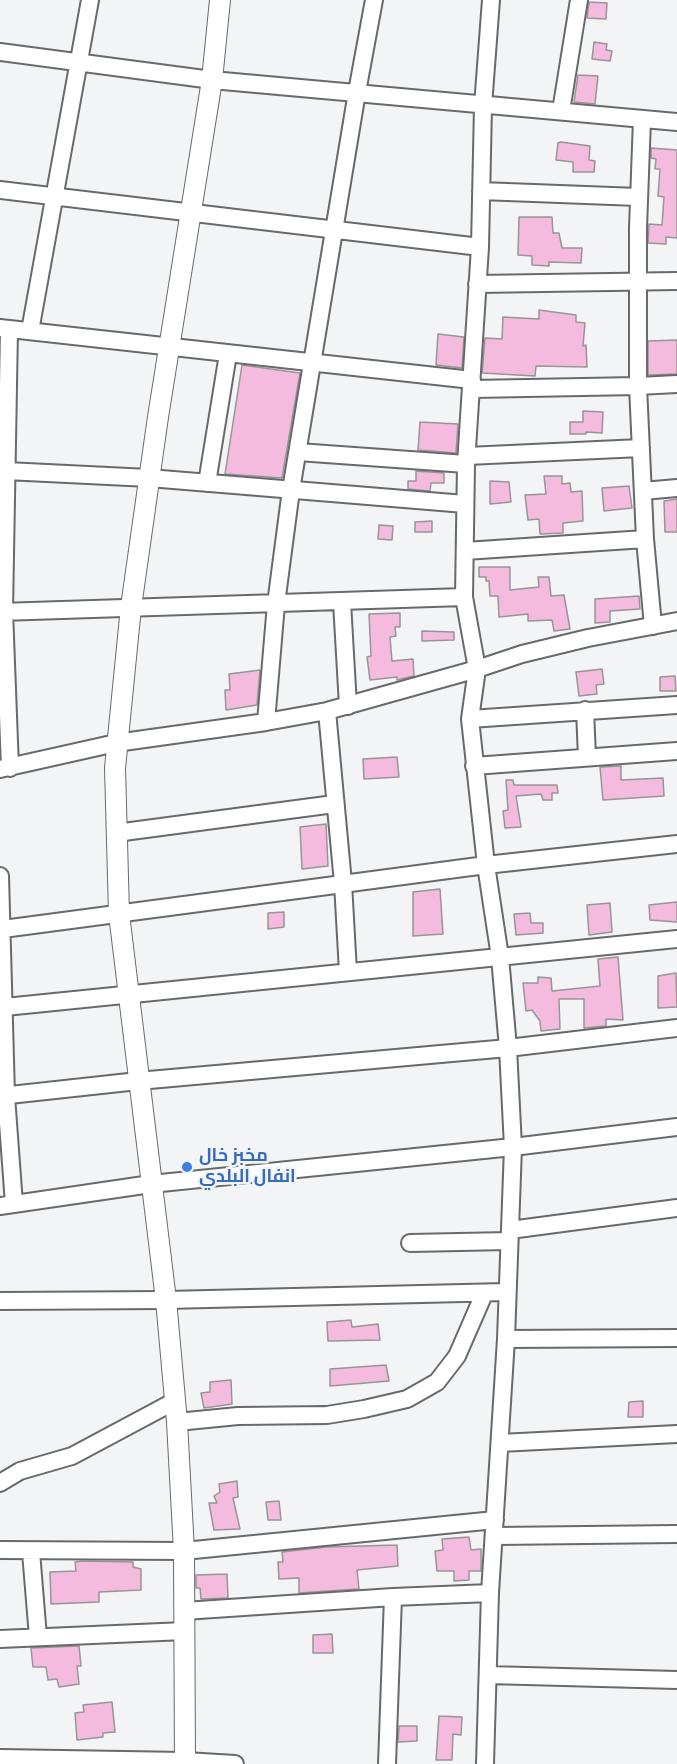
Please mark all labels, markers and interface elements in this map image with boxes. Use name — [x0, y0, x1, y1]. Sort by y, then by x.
place label: مخبز خال انفال البلدي — [199, 1146, 296, 1188]
marker: مخبز خال انفال البلدي — [180, 1160, 194, 1174]

